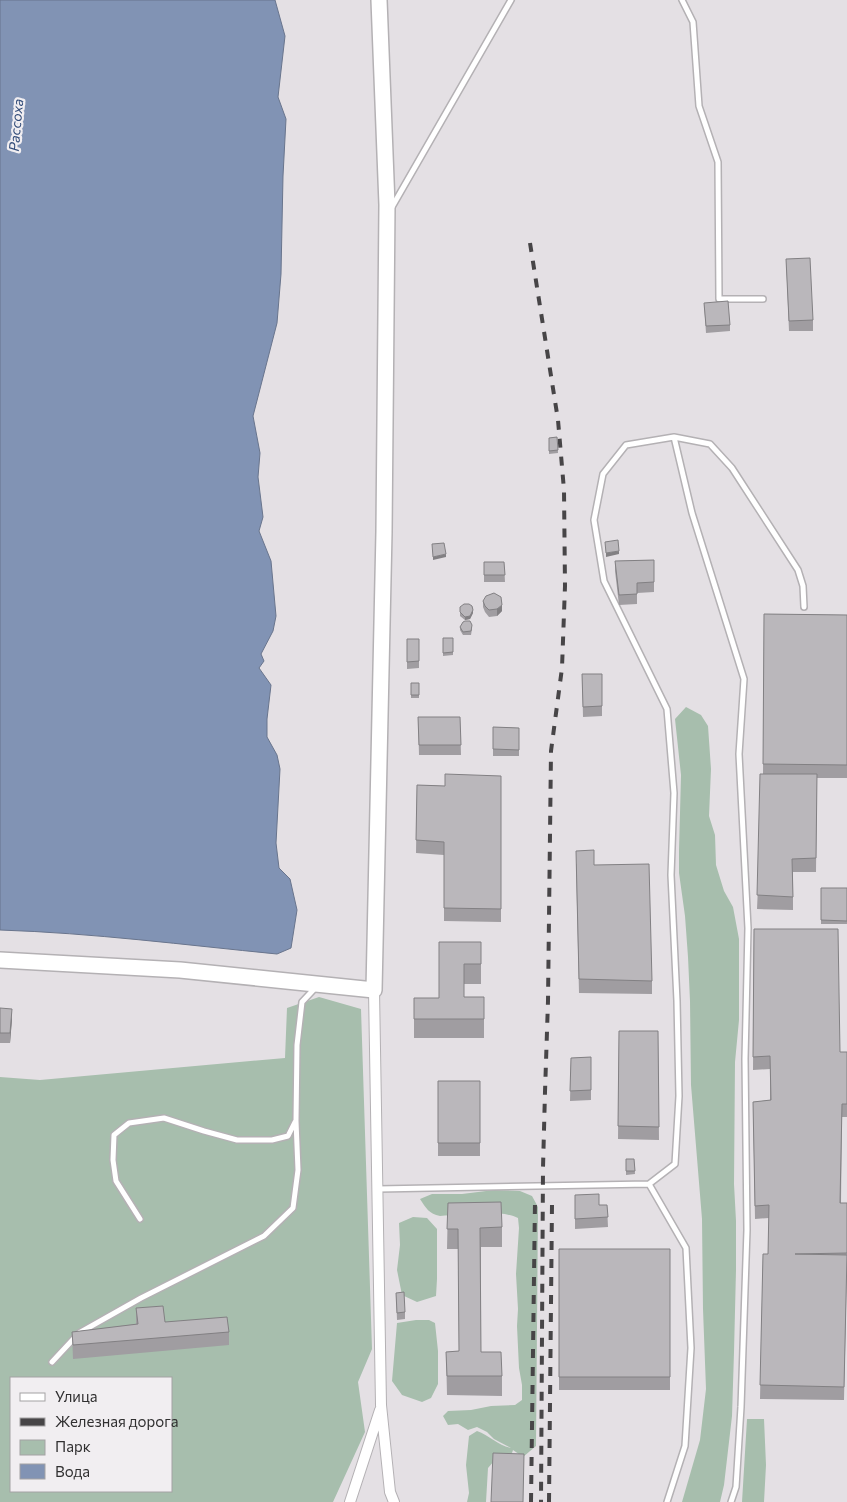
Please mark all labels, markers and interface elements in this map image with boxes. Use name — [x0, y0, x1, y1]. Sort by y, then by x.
water label: Рассоха — [5, 98, 26, 152]
legend — [10, 1377, 172, 1492]
text: Улица — [55, 1387, 97, 1405]
text: Железная дорога — [55, 1412, 179, 1430]
text: Парк — [55, 1437, 91, 1455]
text: Вода — [55, 1462, 90, 1480]

